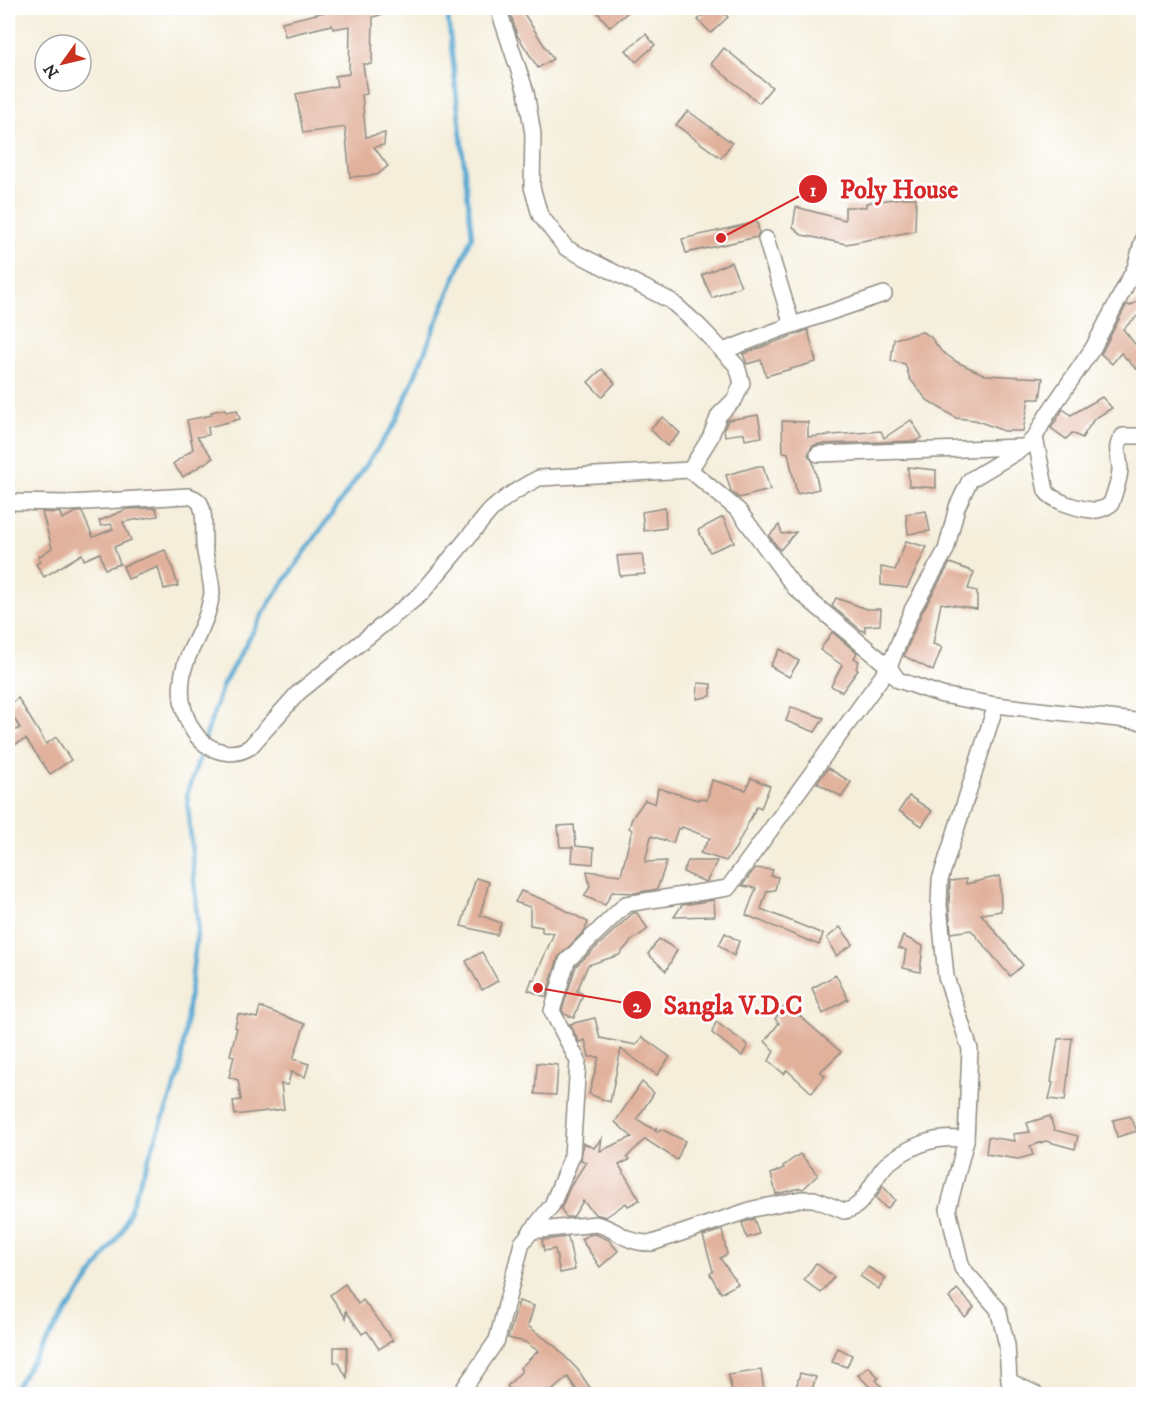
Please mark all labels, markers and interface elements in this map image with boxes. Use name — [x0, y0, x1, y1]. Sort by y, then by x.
north arrow — [33, 33, 93, 93]
text: N — [39, 60, 63, 82]
callout: Poly House — [798, 167, 970, 211]
text: Poly House — [840, 174, 959, 207]
text: 1 — [810, 180, 817, 202]
callout: Sangla V.D.C — [622, 983, 815, 1027]
text: Sangla V.D.C — [664, 990, 802, 1023]
text: 2 — [633, 996, 643, 1018]

